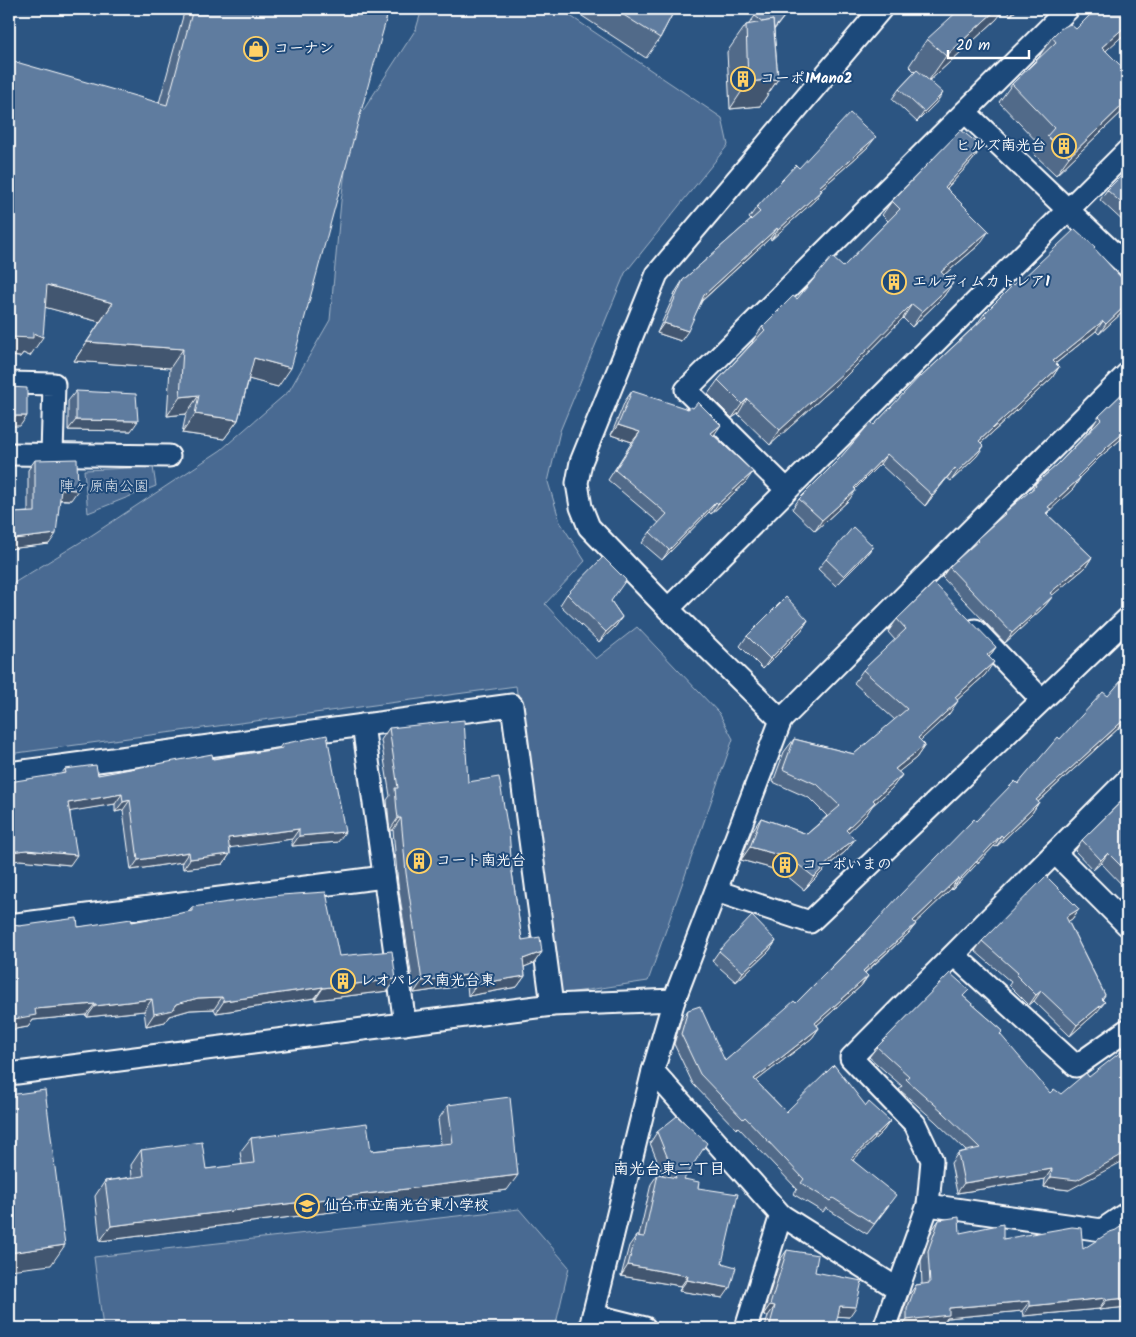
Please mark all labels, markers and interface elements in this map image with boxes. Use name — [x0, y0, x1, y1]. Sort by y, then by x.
scale bar — [948, 28, 1030, 60]
text: 20 m — [956, 34, 990, 58]
shop icon: コーナン — [243, 36, 269, 62]
place label: コーナン — [274, 37, 334, 61]
building icon: コーポ1Mano2 — [730, 66, 756, 92]
place label: コーポ1Mano2 — [760, 67, 853, 91]
building icon: ヒルズ南光台 — [1051, 133, 1077, 159]
place label: ヒルズ南光台 — [956, 134, 1046, 158]
building icon: エルディムカトレア1 — [881, 269, 907, 295]
place label: エルディムカトレア1 — [912, 270, 1050, 294]
park label: 陣ヶ原南公園 — [59, 475, 149, 499]
building icon: コート南光台 — [406, 848, 432, 874]
place label: コート南光台 — [436, 849, 526, 873]
building icon: コーポいまの — [772, 852, 798, 878]
place label: コーポいまの — [802, 853, 892, 877]
building icon: レオパレス南光台東 — [330, 968, 356, 994]
place label: レオパレス南光台東 — [360, 969, 495, 993]
district label: 南光台東二丁目 — [613, 1157, 725, 1182]
school or university icon: 仙台市立南光台東小学校 — [294, 1193, 320, 1219]
place label: 仙台市立南光台東小学校 — [324, 1194, 489, 1218]

